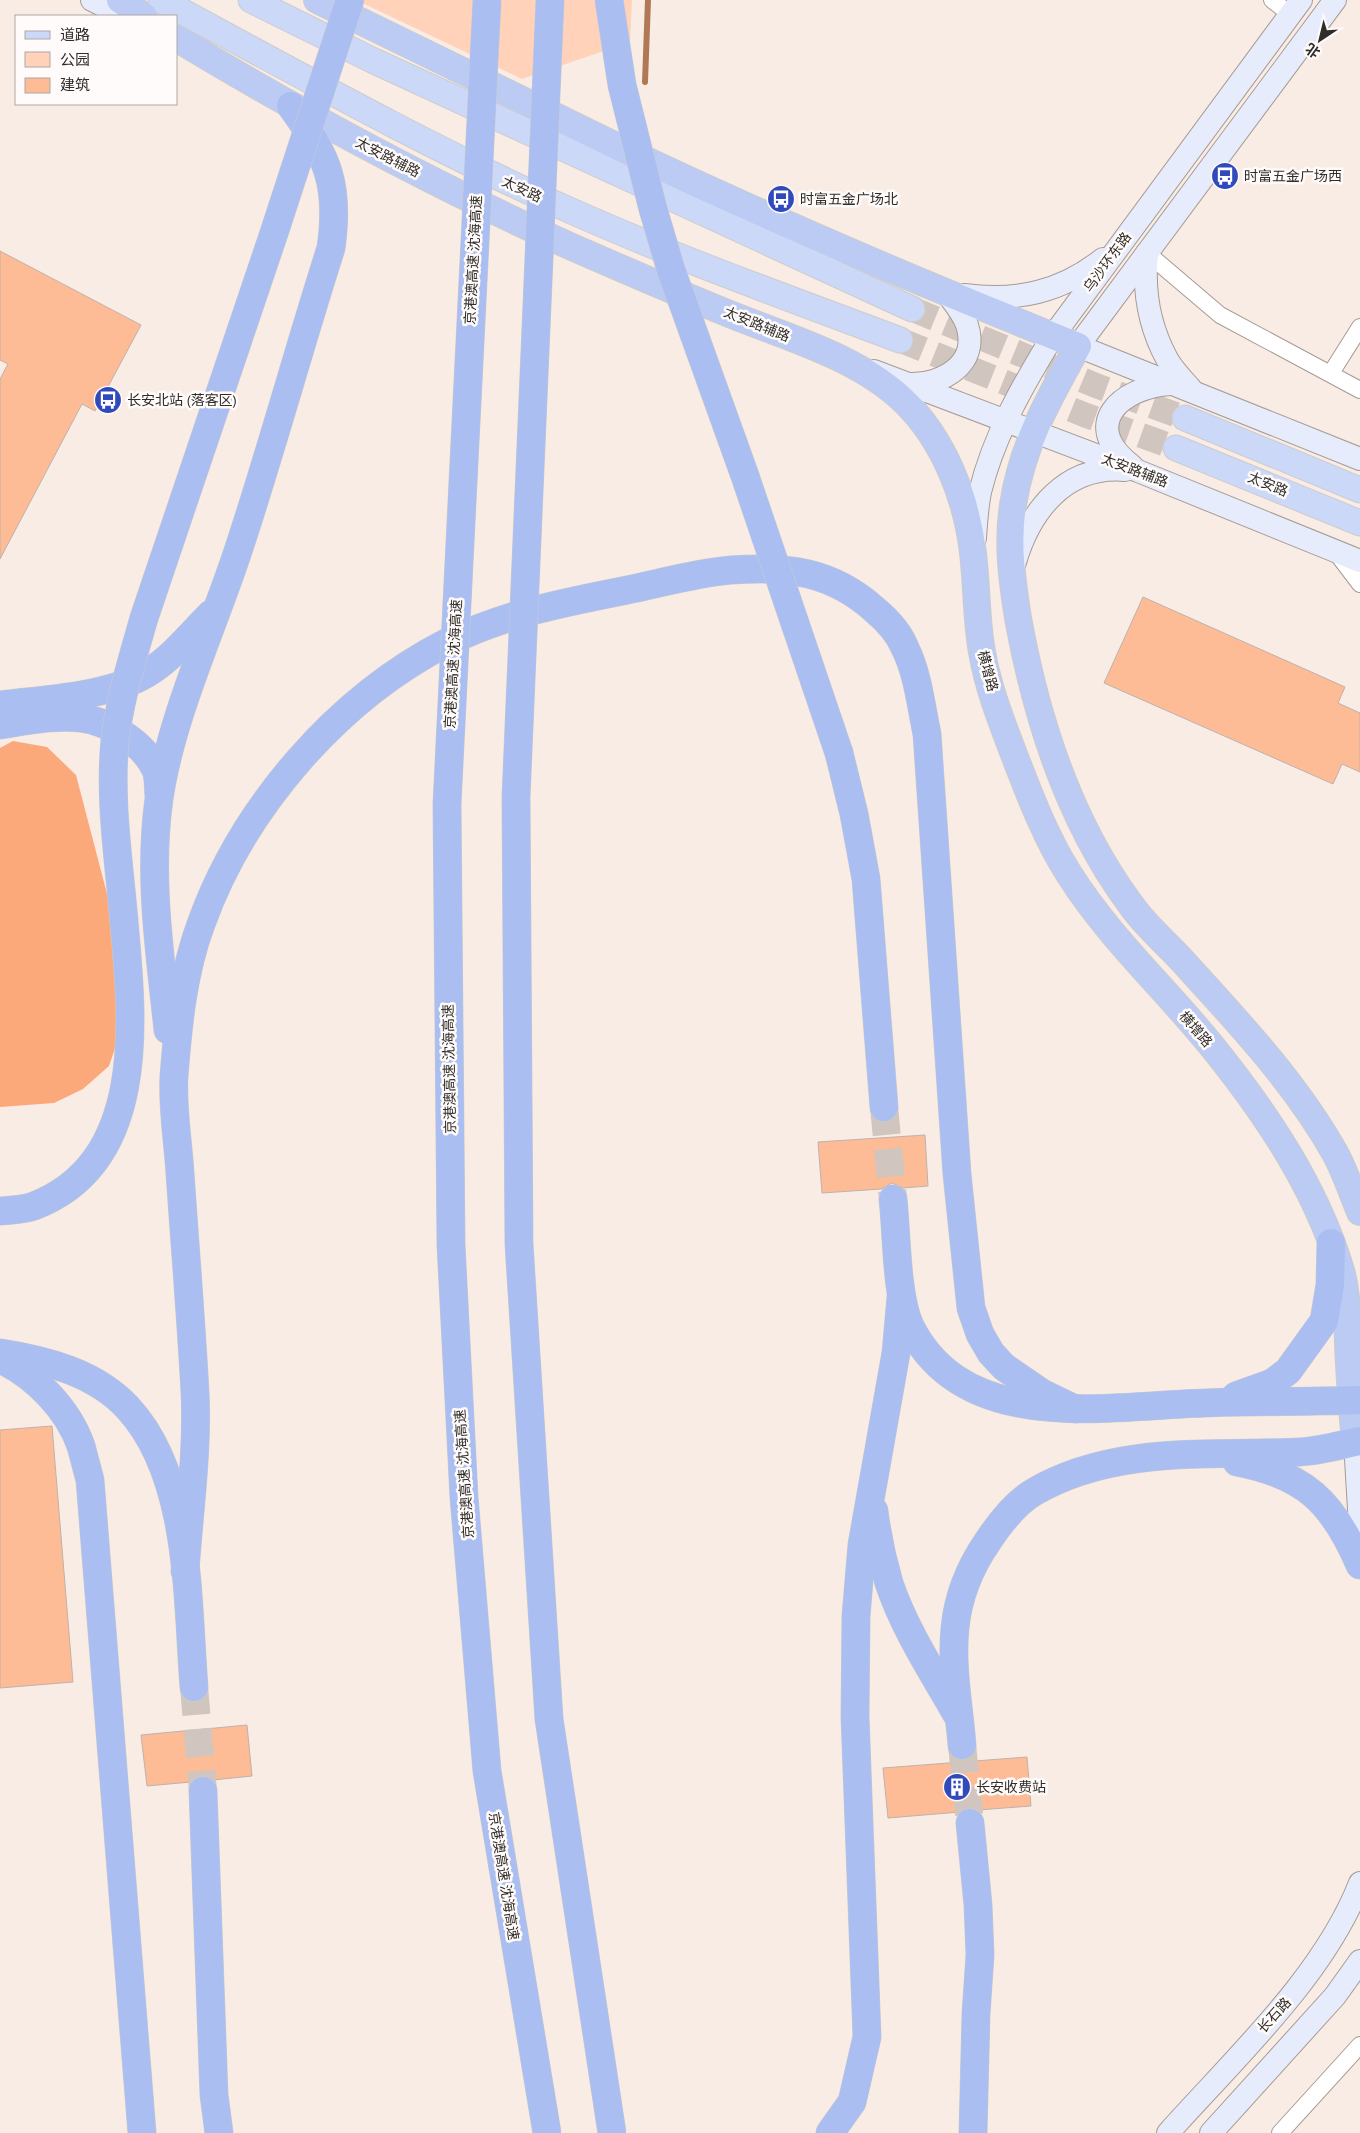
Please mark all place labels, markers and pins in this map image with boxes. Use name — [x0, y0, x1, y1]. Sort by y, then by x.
bus stop icon: 时富五金广场西 — [1210, 161, 1240, 191]
place label: 时富五金广场西 — [1244, 167, 1342, 185]
bus stop icon: 时富五金广场北 — [766, 184, 796, 214]
place label: 时富五金广场北 — [800, 190, 898, 208]
bus stop icon: 长安北站 (落客区) — [93, 385, 123, 415]
place label: 长安北站 (落客区) — [127, 391, 237, 409]
building icon: 长安收费站 — [942, 1772, 972, 1802]
place label: 长安收费站 — [976, 1778, 1046, 1796]

